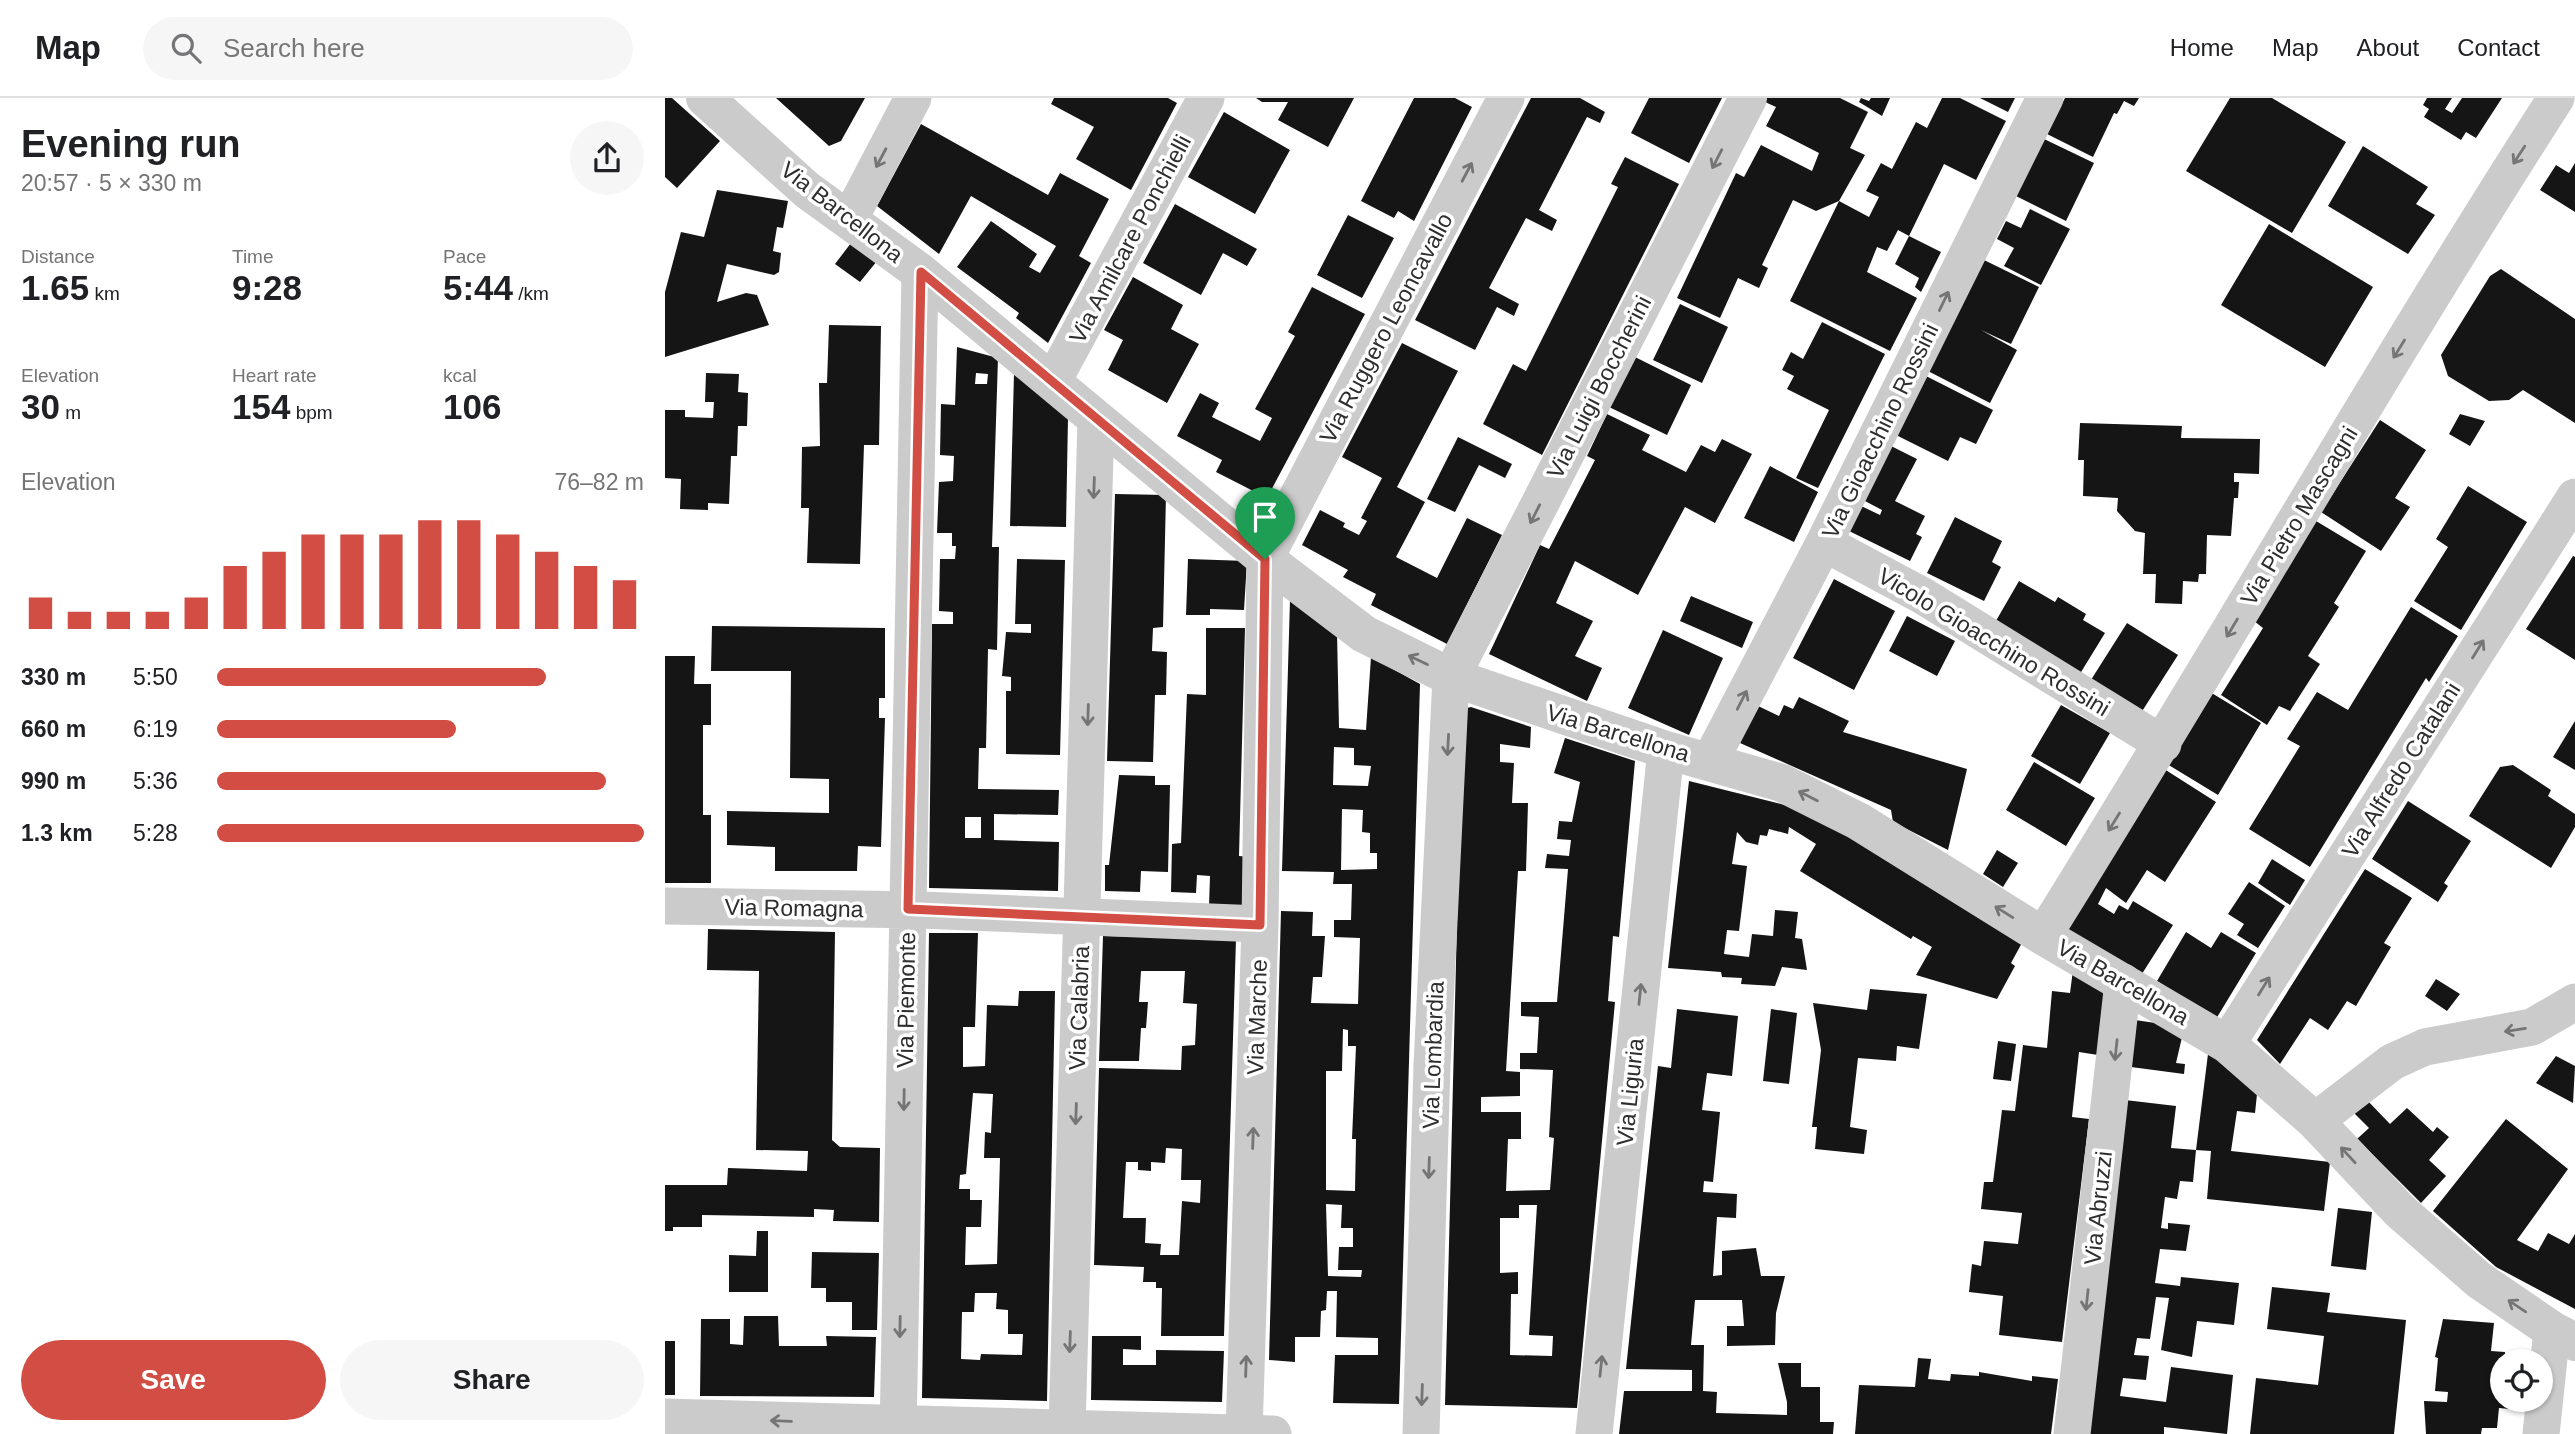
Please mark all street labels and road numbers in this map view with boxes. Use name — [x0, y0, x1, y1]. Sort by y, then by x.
street label: Via Amilcare Ponchielli — [1064, 130, 1196, 348]
street label: Via Barcellona — [776, 156, 908, 268]
street label: Via Ruggero Leoncavallo — [1314, 209, 1458, 447]
street label: Via Luigi Boccherini — [1542, 291, 1656, 483]
street label: Via Gioacchino Rossini — [1817, 319, 1943, 543]
street label: Via Pietro Mascagni — [2235, 422, 2363, 610]
street label: Vicolo Gioacchino Rossini — [1874, 562, 2114, 722]
street label: Via Alfredo Catalani — [2337, 678, 2465, 862]
street label: Via Barcellona — [1543, 699, 1693, 767]
street label: Via Romagna — [724, 894, 864, 922]
street label: Via Piemonte — [892, 932, 920, 1068]
street label: Via Barcellona — [2052, 934, 2194, 1030]
street label: Via Calabria — [1064, 945, 1094, 1071]
street label: Via Marche — [1242, 959, 1272, 1075]
street label: Via Lombardia — [1417, 980, 1449, 1129]
street label: Via Liguria — [1611, 1037, 1649, 1147]
street label: Via Abruzzi — [2079, 1150, 2117, 1266]

